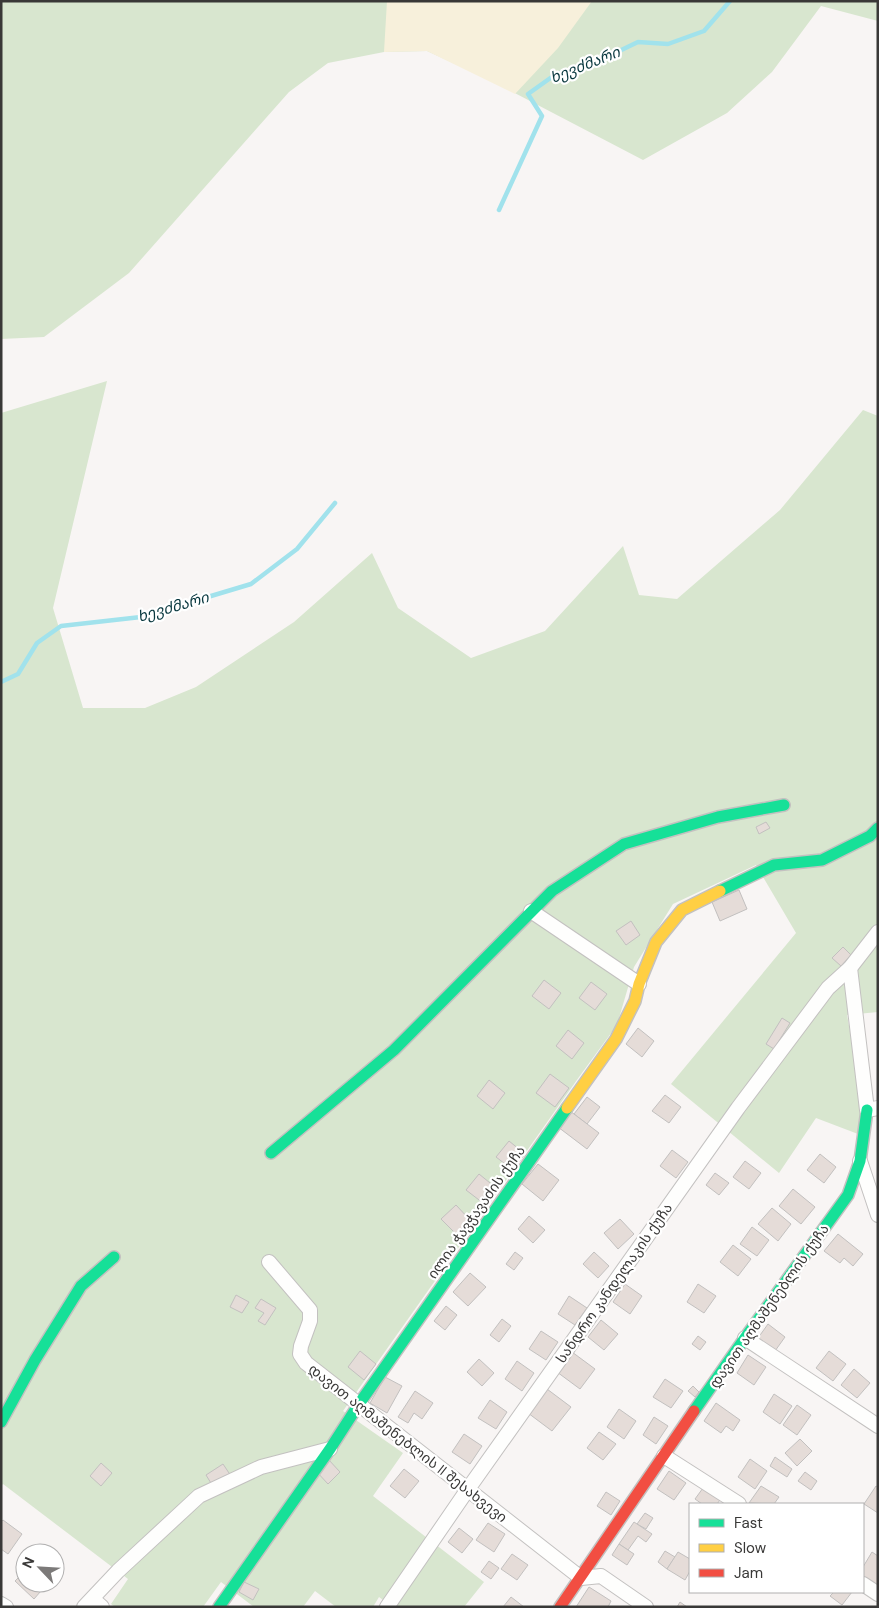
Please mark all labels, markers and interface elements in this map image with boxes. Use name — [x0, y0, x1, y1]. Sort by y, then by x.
water label: ხევძმარი — [547, 41, 624, 88]
water label: ხევძმარი — [135, 587, 212, 627]
street label: ილია ჭავჭავაძის ქუჩა — [423, 1142, 529, 1282]
street label: სანდრო კანდელაკის ქუჩა — [552, 1199, 676, 1367]
street label: დავით აღმაშენებლის ქუჩა — [705, 1220, 833, 1392]
street label: დავით აღმაშენებლის II შესახვევი — [305, 1360, 511, 1526]
legend — [689, 1503, 864, 1593]
text: Fast — [734, 1513, 763, 1533]
text: Slow — [734, 1538, 767, 1558]
north arrow — [15, 1543, 65, 1593]
text: N — [18, 1554, 39, 1571]
text: Jam — [734, 1563, 763, 1583]

